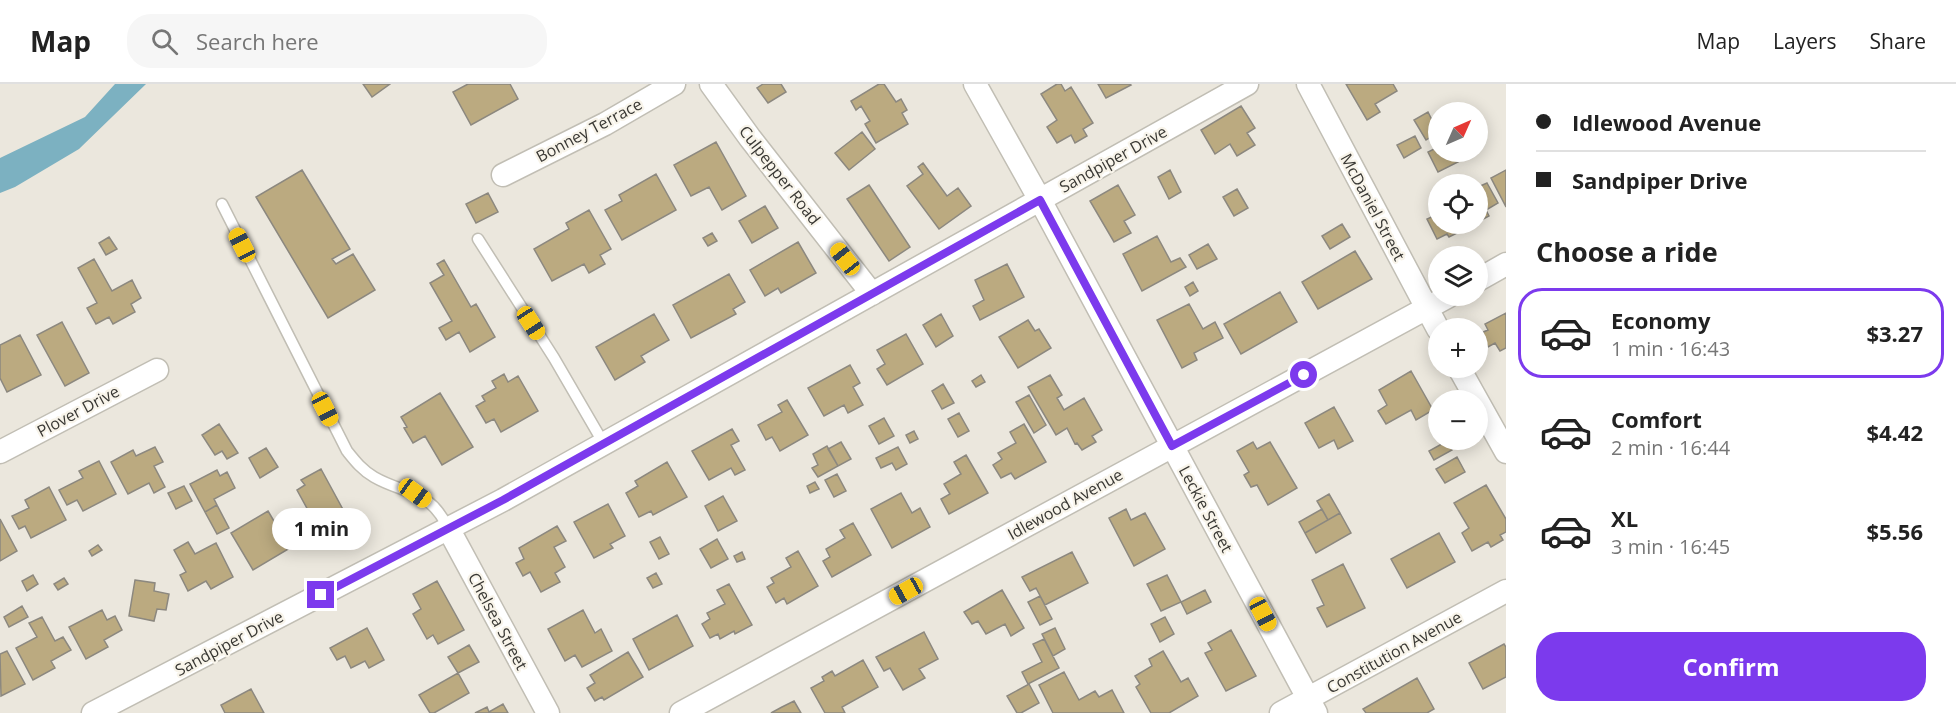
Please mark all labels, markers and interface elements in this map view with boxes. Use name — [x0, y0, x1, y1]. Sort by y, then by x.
search box — [127, 14, 547, 68]
text: Map — [30, 22, 91, 60]
icon: search — [148, 25, 181, 58]
text: Search here — [196, 26, 319, 56]
text: Map — [1697, 27, 1740, 55]
text: Layers — [1773, 27, 1837, 55]
text: Share — [1870, 27, 1926, 55]
street label: Bonney Terrace — [532, 93, 646, 167]
north arrow — [1428, 102, 1488, 162]
map controls — [1428, 102, 1488, 450]
text: Idlewood Avenue — [1572, 107, 1761, 137]
street label: Sandpiper Drive — [1055, 120, 1171, 198]
street label: Culpepper Road — [734, 121, 826, 229]
street label: McDaniel Street — [1336, 150, 1411, 265]
text: Sandpiper Drive — [1572, 165, 1748, 195]
button: locate — [1428, 174, 1488, 234]
car — [226, 225, 258, 265]
text: Choose a ride — [1536, 233, 1718, 270]
car — [827, 239, 863, 279]
button: layers — [1428, 246, 1488, 306]
car — [514, 303, 548, 343]
text: Economy — [1611, 305, 1710, 335]
icon: car — [1539, 306, 1593, 360]
button: + — [1428, 318, 1488, 378]
text: $3.27 — [1866, 318, 1923, 348]
text: 1 min · 16:43 — [1611, 335, 1730, 362]
route start — [1290, 361, 1317, 388]
street label: Plover Drive — [33, 380, 123, 442]
car — [309, 389, 341, 429]
button: − — [1428, 390, 1488, 450]
text: Comfort — [1611, 404, 1702, 434]
icon: car — [1539, 405, 1593, 459]
text: $4.42 — [1866, 417, 1923, 447]
text: 2 min · 16:44 — [1611, 434, 1730, 461]
street label: Leckie Street — [1174, 462, 1238, 556]
street label: Idlewood Avenue — [1003, 463, 1127, 545]
car — [395, 475, 435, 511]
text: XL — [1611, 503, 1638, 533]
icon: car — [1539, 504, 1593, 558]
callout: 1 min — [272, 508, 370, 550]
text: 1 min — [294, 515, 349, 542]
text: $5.56 — [1866, 516, 1923, 546]
text: 3 min · 16:45 — [1611, 533, 1730, 560]
street label: Chelsea Street — [463, 568, 533, 674]
car — [886, 574, 926, 608]
route end — [307, 581, 334, 608]
car — [1247, 594, 1279, 634]
street label: Sandpiper Drive — [171, 605, 287, 681]
street label: Constitution Avenue — [1322, 606, 1466, 698]
button: Confirm — [1536, 632, 1926, 701]

